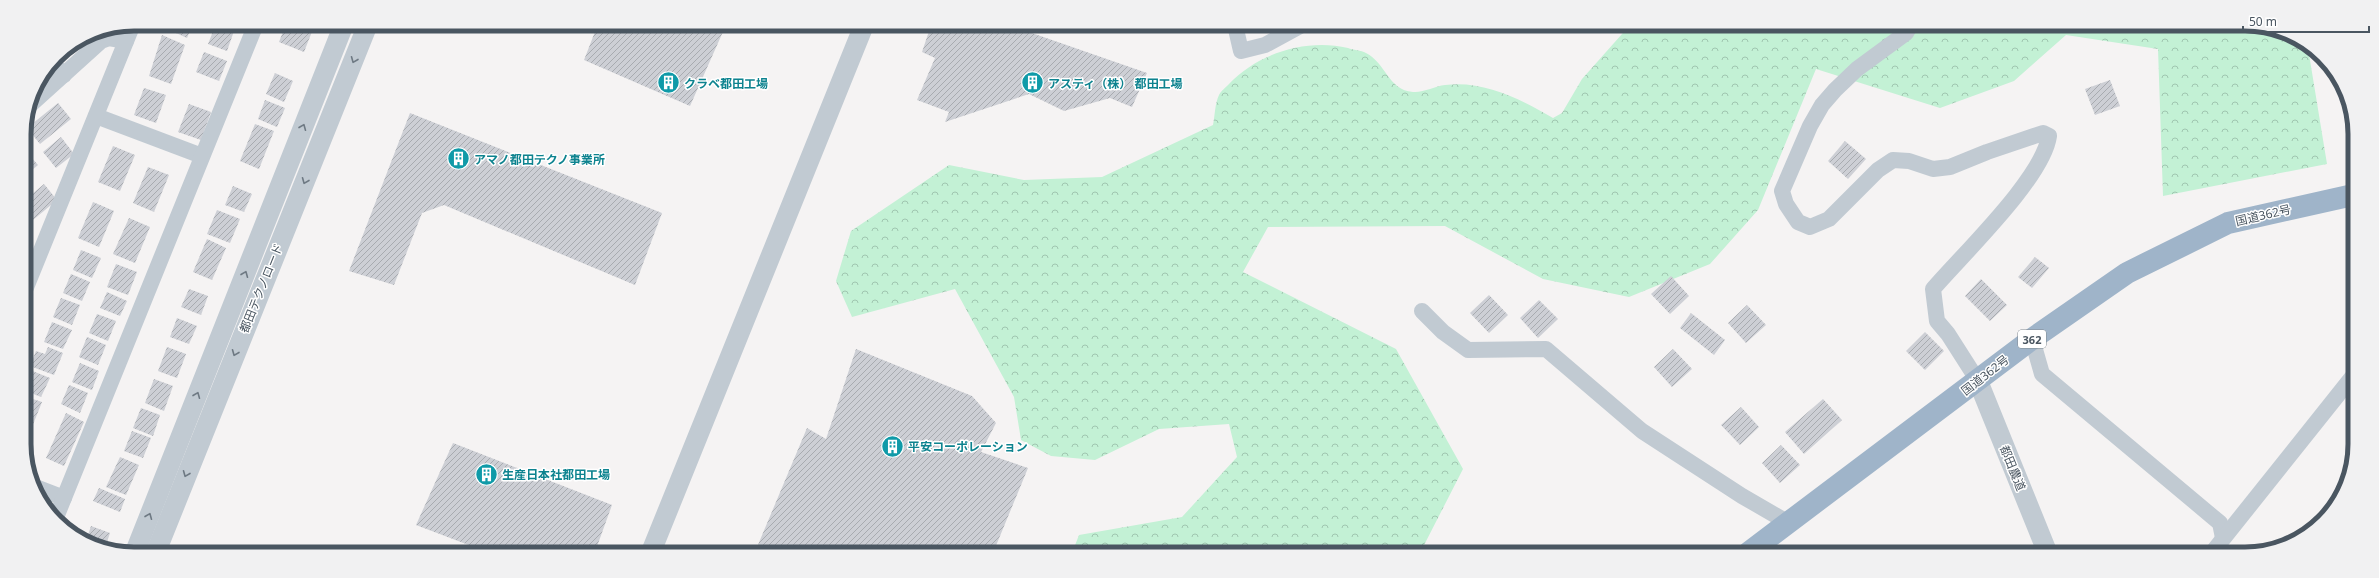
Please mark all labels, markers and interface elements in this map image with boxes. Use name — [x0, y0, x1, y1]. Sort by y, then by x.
scale bar — [2243, 8, 2369, 34]
text: 50 m — [2249, 13, 2277, 30]
one-way arrow — [350, 57, 358, 64]
building icon: クラベ都田工場 — [656, 70, 682, 96]
building icon: アスティ（株） 都田工場 — [1020, 70, 1046, 96]
place label: クラベ都田工場 — [684, 75, 768, 92]
place label: アスティ（株） 都田工場 — [1048, 75, 1182, 92]
one-way arrow — [298, 123, 306, 131]
building icon: アマノ都田テクノ事業所 — [446, 146, 472, 172]
place label: アマノ都田テクノ事業所 — [474, 151, 605, 168]
one-way arrow — [301, 177, 309, 184]
street label: 国道362号 — [2234, 200, 2292, 230]
street label: 都田テクノロード — [235, 241, 287, 335]
one-way arrow — [240, 270, 248, 278]
road number: 362 — [2018, 330, 2046, 348]
one-way arrow — [231, 350, 239, 357]
street label: 国道362号 — [1957, 351, 2013, 399]
one-way arrow — [193, 391, 201, 398]
building icon: 平安コーポレーション — [879, 433, 905, 459]
place label: 平安コーポレーション — [908, 438, 1028, 455]
street label: 都田農道 — [1996, 443, 2030, 493]
building icon: 生産日本社都田工場 — [473, 461, 499, 487]
place label: 生産日本社都田工場 — [502, 466, 610, 483]
one-way arrow — [183, 470, 191, 477]
one-way arrow — [145, 512, 153, 519]

